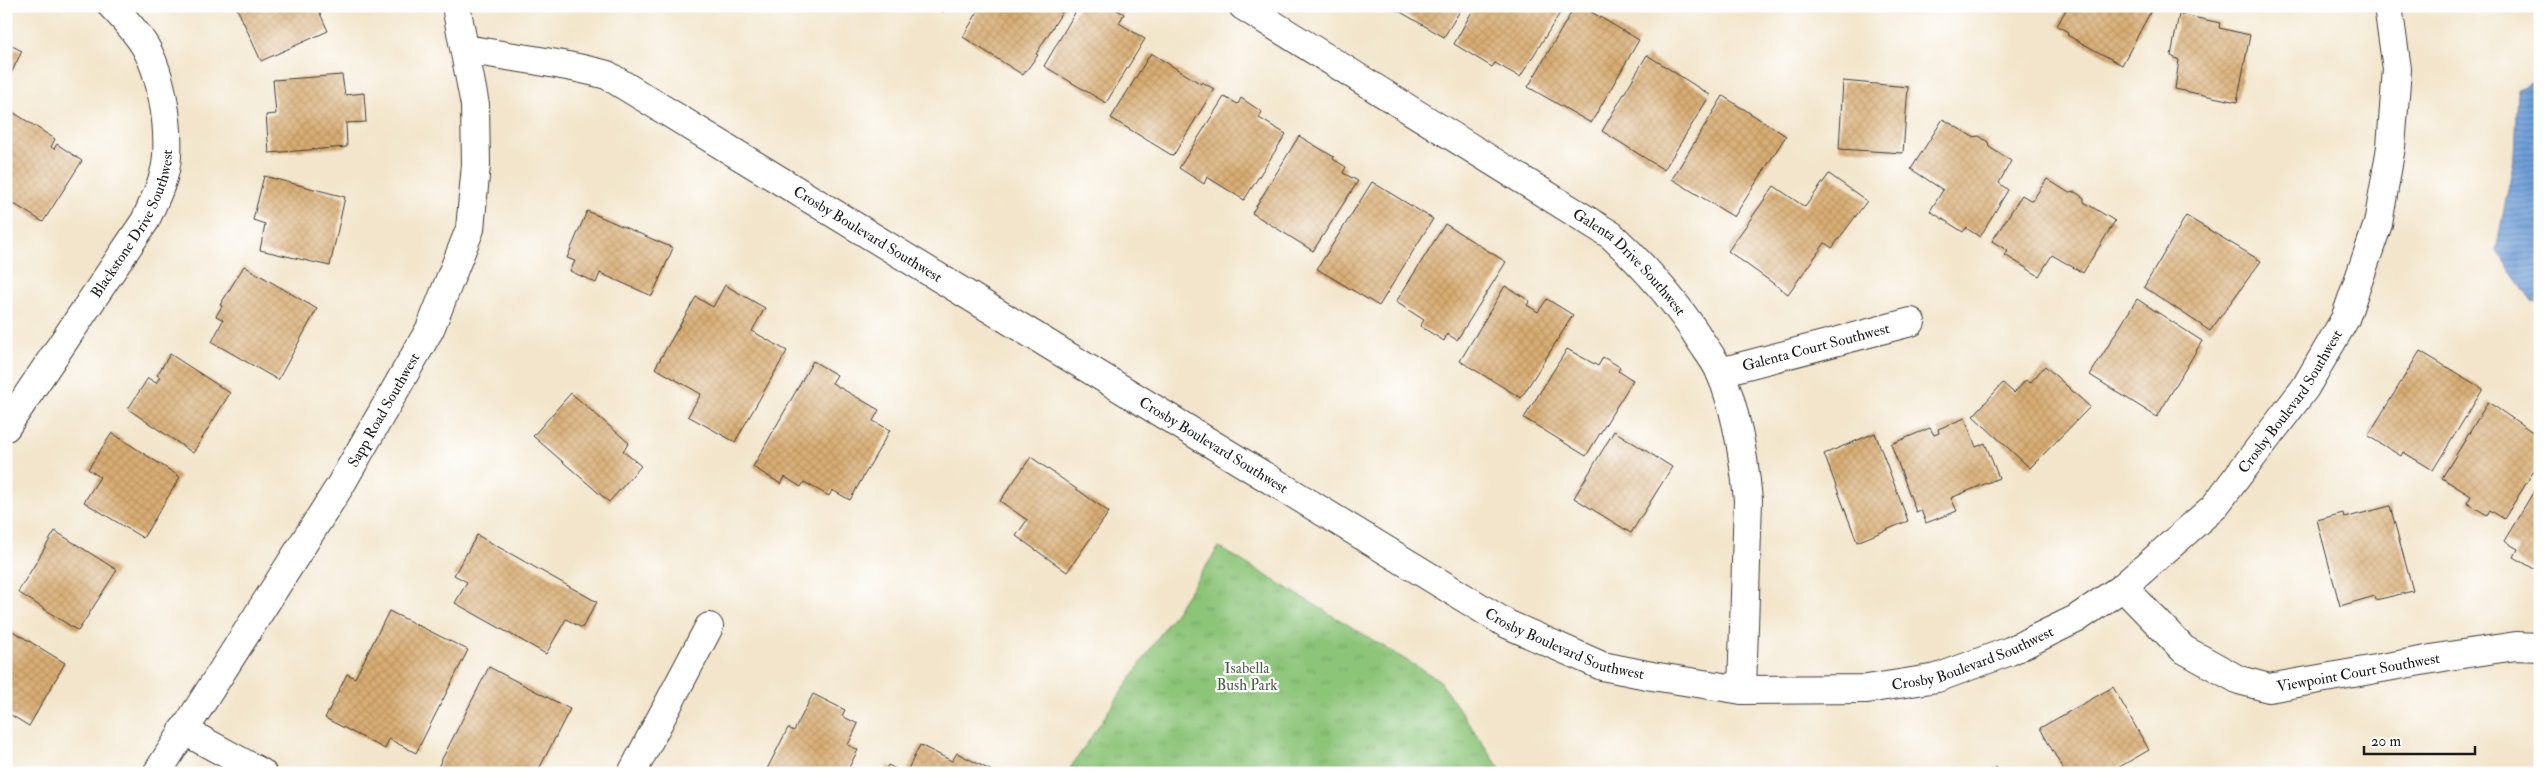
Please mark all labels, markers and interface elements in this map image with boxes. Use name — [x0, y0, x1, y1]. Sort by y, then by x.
street label: Blackstone Drive Southwest — [86, 149, 177, 301]
street label: Crosby Boulevard Southwest — [790, 182, 946, 287]
street label: Galenta Drive Southwest — [1569, 204, 1690, 319]
street label: Galenta Court Southwest — [1740, 318, 1892, 375]
street label: Crosby Boulevard Southwest — [2234, 326, 2346, 477]
street label: Sapp Road Southwest — [343, 349, 424, 471]
street label: Crosby Boulevard Southwest — [1136, 392, 1292, 498]
street label: Crosby Boulevard Southwest — [1482, 603, 1646, 684]
street label: Crosby Boulevard Southwest — [1890, 622, 2057, 695]
street label: Viewpoint Court Southwest — [2275, 648, 2442, 696]
park label: Isabella Bush Park — [1216, 659, 1278, 695]
scale bar — [2364, 724, 2475, 756]
text: 20 m — [2371, 732, 2401, 751]

